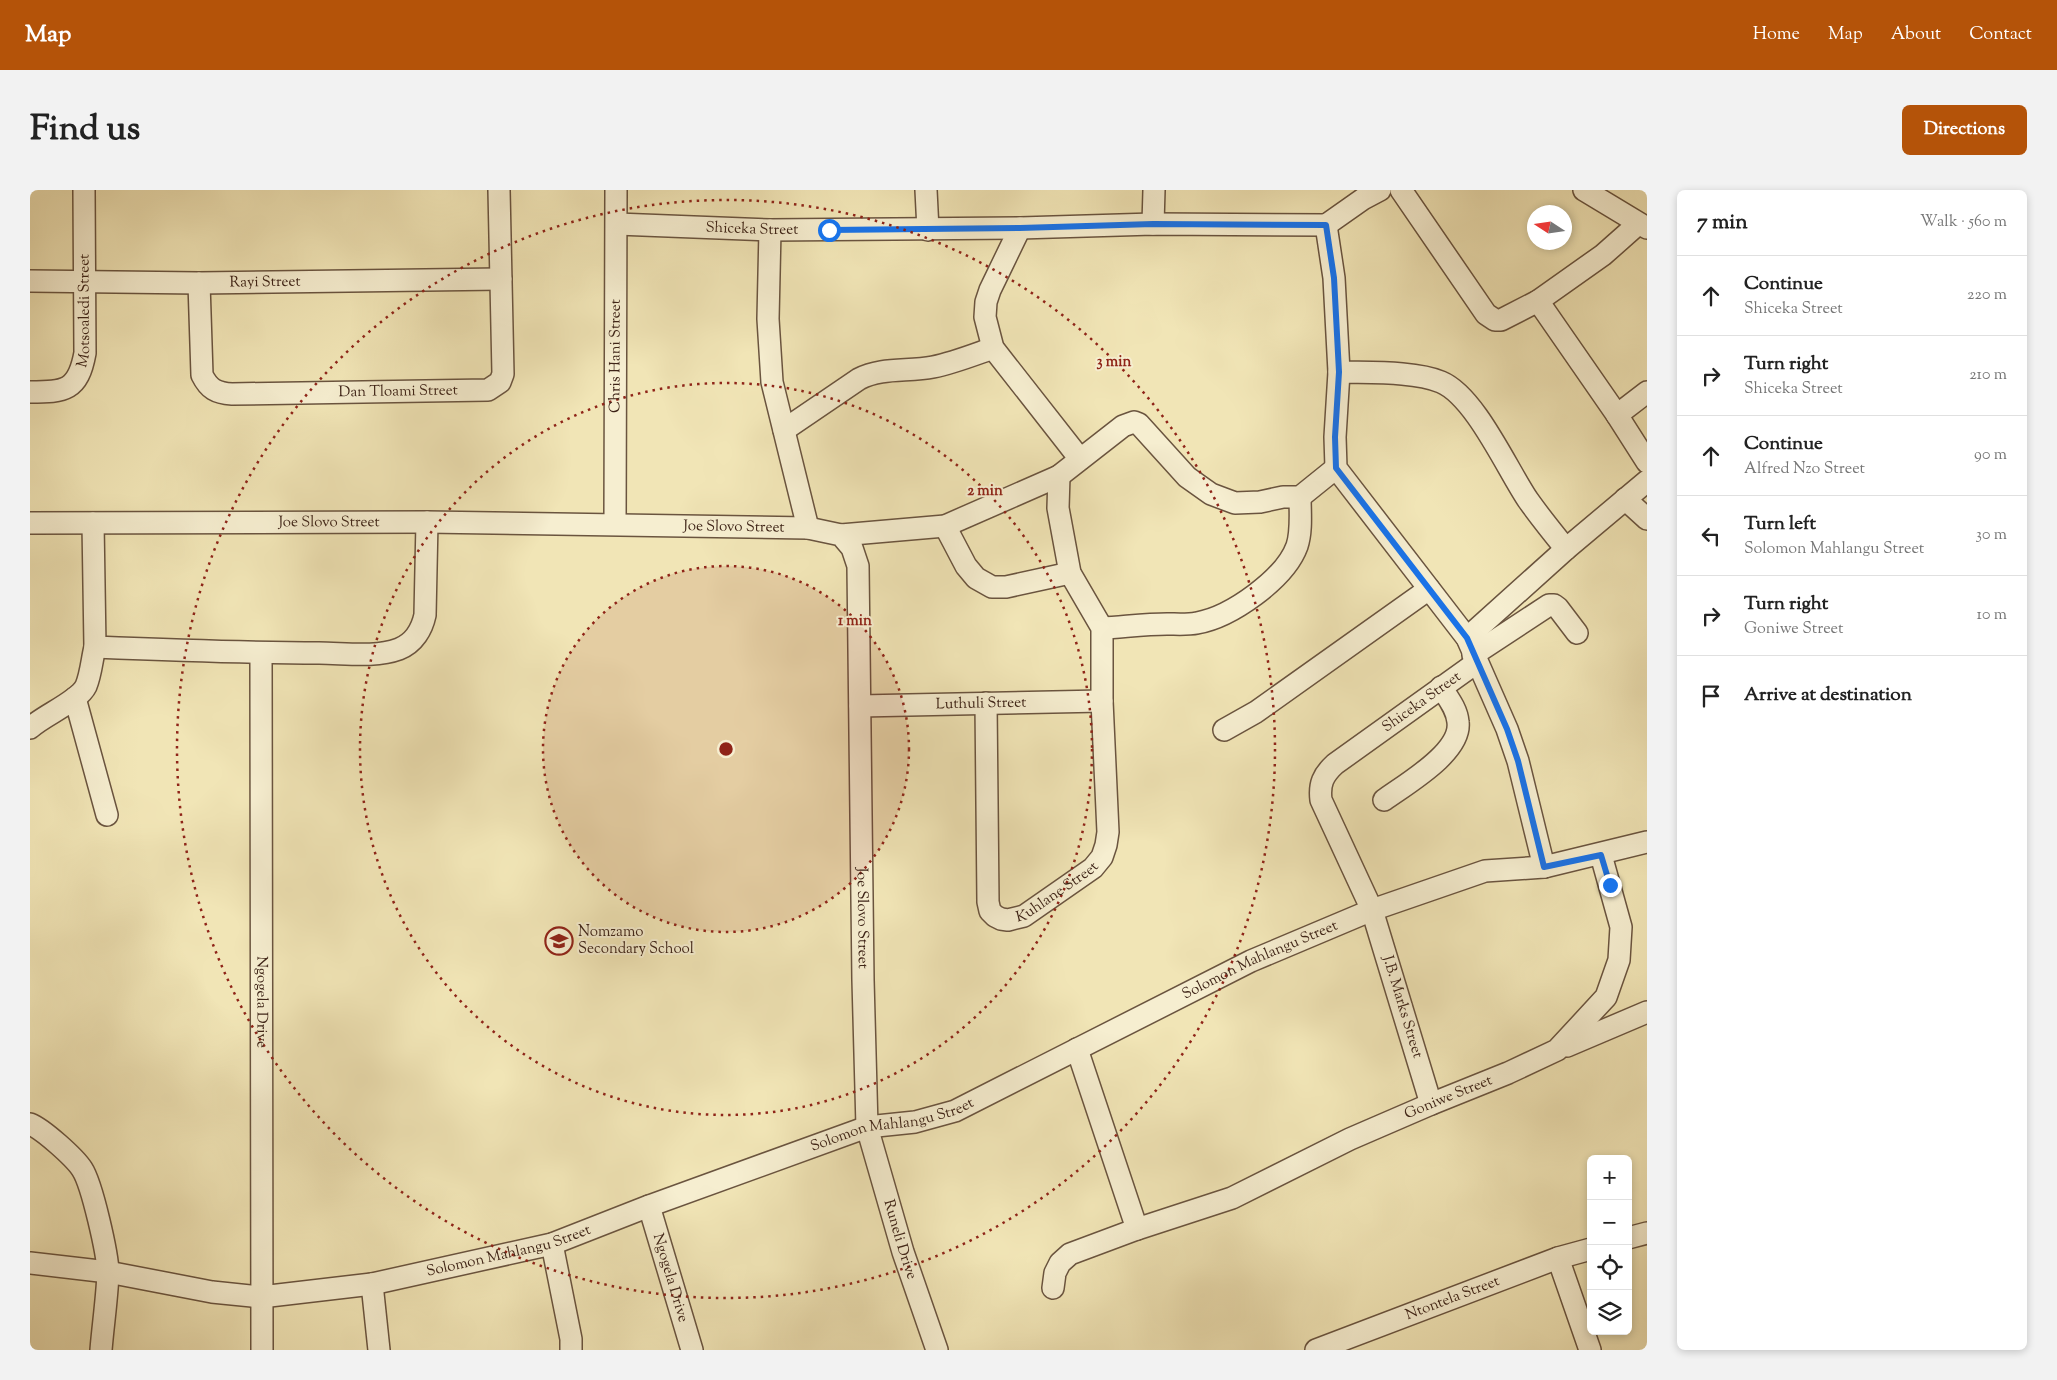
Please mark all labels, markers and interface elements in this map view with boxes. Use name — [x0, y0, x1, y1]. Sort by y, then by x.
text: Map — [25, 18, 71, 52]
text: Home — [1753, 22, 1800, 48]
text: Map — [1828, 22, 1863, 48]
text: About — [1891, 22, 1941, 48]
text: Contact — [1969, 22, 2032, 48]
text: Find us — [30, 105, 140, 156]
button: Directions — [1902, 105, 2027, 155]
north arrow — [1527, 205, 1572, 250]
text: 7 min — [1697, 208, 1748, 238]
text: Walk · 560 m — [1920, 211, 2007, 234]
street label: Shiceka Street — [705, 217, 798, 241]
route start — [818, 219, 841, 242]
street label: Motsoaledi Street — [72, 254, 96, 370]
street label: Rayi Street — [229, 271, 301, 293]
text: Continue — [1744, 271, 1823, 298]
icon: ahead — [1697, 282, 1725, 310]
text: 220 m — [1967, 284, 2007, 307]
text: Shiceka Street — [1744, 298, 1843, 321]
street label: Chris Hani Street — [605, 299, 626, 413]
text: Turn right — [1744, 351, 1828, 378]
text: 3 min — [1097, 352, 1132, 373]
icon: right — [1697, 362, 1725, 390]
text: 210 m — [1969, 364, 2007, 387]
text: Shiceka Street — [1744, 378, 1843, 401]
street label: Dan Tloami Street — [338, 380, 458, 403]
text: Continue — [1744, 431, 1823, 458]
icon: ahead — [1697, 442, 1725, 470]
text: 90 m — [1974, 444, 2007, 467]
text: Alfred Nzo Street — [1744, 458, 1865, 481]
text: 2 min — [967, 481, 1003, 502]
text: Turn left — [1744, 511, 1816, 538]
street label: Joe Slovo Street — [277, 512, 380, 533]
street label: Joe Slovo Street — [682, 516, 785, 538]
icon: left — [1697, 522, 1725, 550]
text: 30 m — [1976, 524, 2007, 547]
text: Solomon Mahlangu Street — [1744, 538, 1924, 561]
text: Turn right — [1744, 591, 1828, 618]
icon: right — [1697, 602, 1725, 630]
text: 10 m — [1977, 604, 2007, 627]
text: 1 min — [838, 611, 872, 632]
text: Goniwe Street — [1744, 618, 1843, 641]
street label: Shiceka Street — [1378, 666, 1465, 738]
icon: arrive — [1697, 682, 1725, 710]
text: Arrive at destination — [1744, 682, 1912, 709]
street label: Luthuli Street — [935, 692, 1026, 715]
centre of rings — [717, 740, 735, 758]
street label: Kuhlane Street — [1014, 858, 1104, 928]
street label: Joe Slovo Street — [851, 866, 873, 969]
route end — [1599, 874, 1622, 897]
street label: Solomon Mahlangu Street — [1178, 915, 1341, 1005]
place label: Nomzamo Secondary School — [578, 922, 694, 960]
school or university icon: Nomzamo Secondary School — [544, 926, 574, 956]
street label: J.B. Marks Street — [1376, 952, 1428, 1061]
street label: Ngogela Drive — [251, 956, 272, 1048]
street label: Goniwe Street — [1401, 1070, 1496, 1125]
street label: Solomon Mahlangu Street — [807, 1093, 978, 1157]
map controls — [1587, 1155, 1632, 1335]
button: + — [1587, 1155, 1632, 1200]
street label: Runeli Drive — [878, 1197, 922, 1282]
button: − — [1587, 1200, 1632, 1245]
street label: Solomon Mahlangu Street — [424, 1219, 594, 1282]
street label: Ngogela Drive — [647, 1231, 694, 1325]
button: locate — [1587, 1245, 1632, 1290]
street label: Ntontela Street — [1402, 1271, 1503, 1326]
button: layers — [1587, 1290, 1632, 1335]

